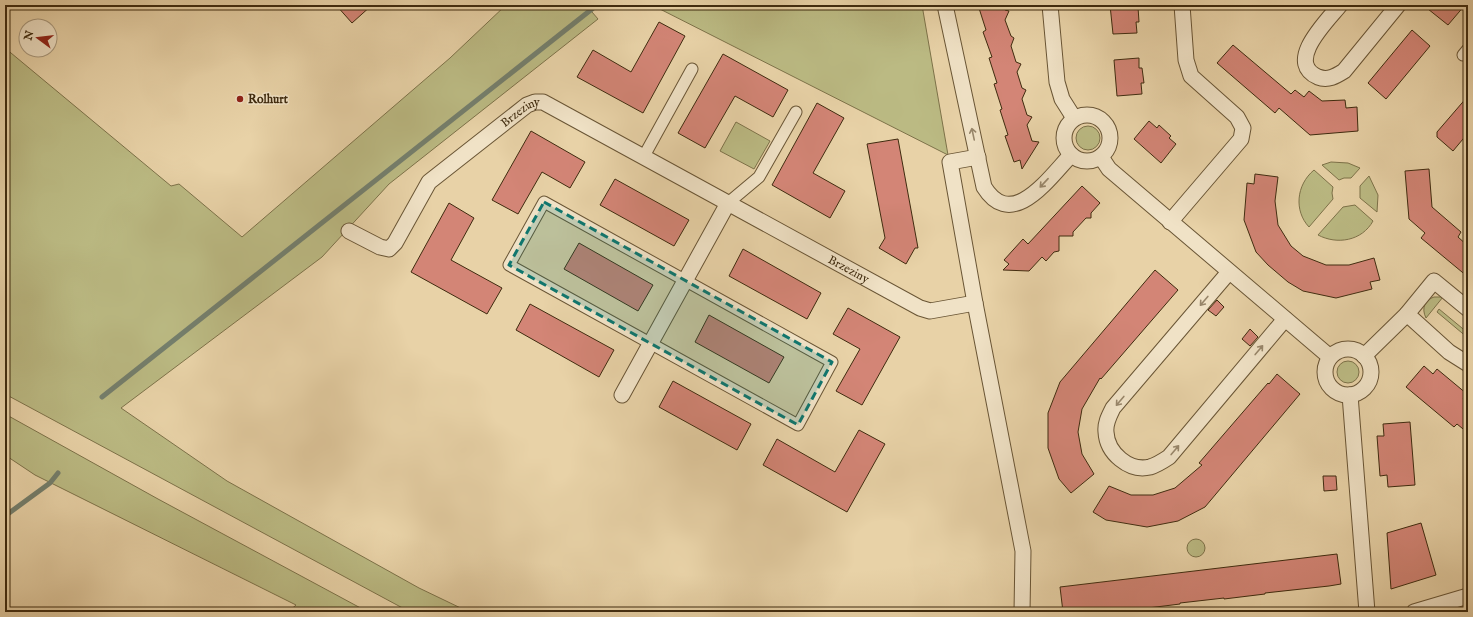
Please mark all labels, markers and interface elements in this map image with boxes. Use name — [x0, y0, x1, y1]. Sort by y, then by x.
north arrow — [18, 18, 58, 58]
text: N — [21, 29, 37, 43]
place label: Rolhurt — [248, 92, 289, 107]
marker: Rolhurt — [235, 94, 245, 104]
street label: Brzeziny — [498, 95, 540, 130]
one-way arrow — [968, 128, 976, 141]
one-way arrow — [1040, 178, 1049, 188]
street label: Brzeziny — [826, 252, 872, 286]
one-way arrow — [1199, 296, 1208, 307]
one-way arrow — [1254, 345, 1263, 355]
one-way arrow — [1115, 395, 1124, 406]
one-way arrow — [1171, 444, 1180, 455]

